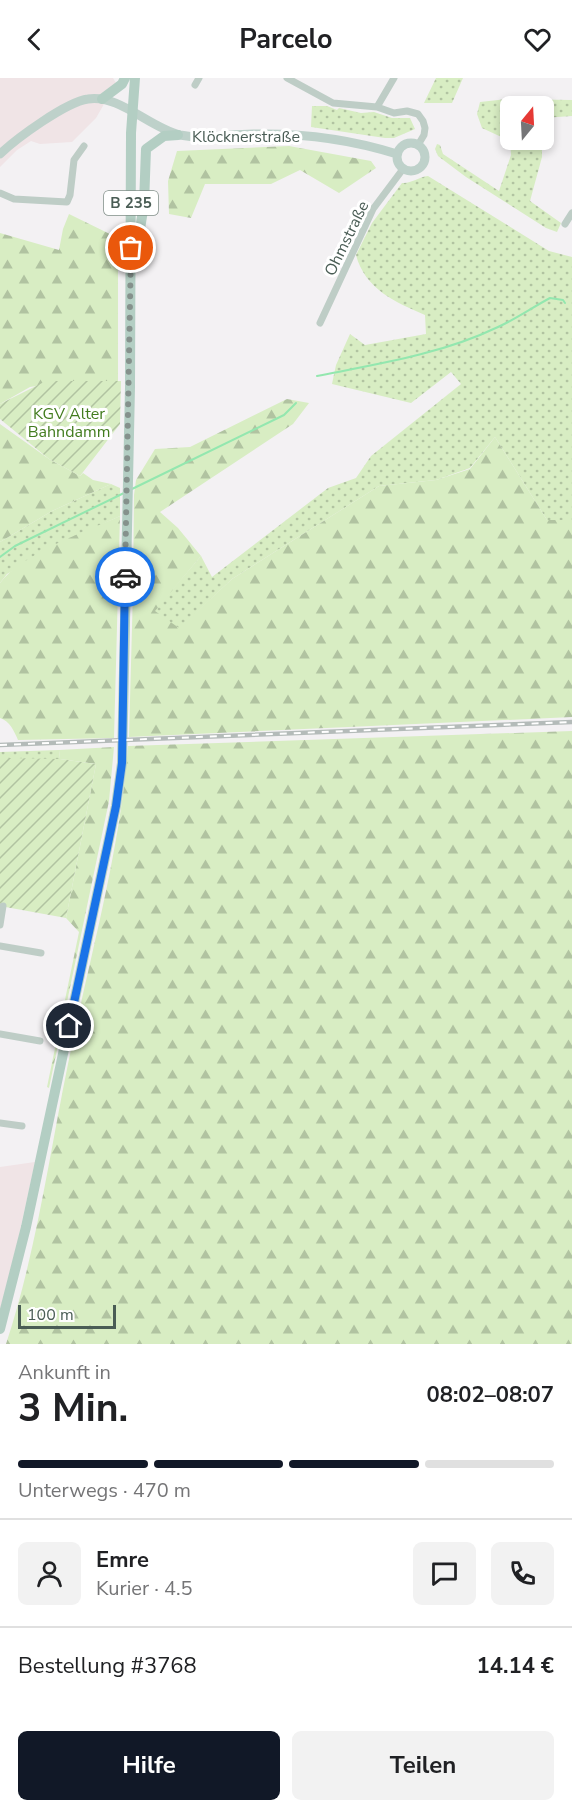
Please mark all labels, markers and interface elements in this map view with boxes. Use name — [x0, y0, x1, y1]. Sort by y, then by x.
text: Parcelo — [239, 21, 333, 58]
icon: back — [18, 23, 51, 56]
icon: heart — [521, 23, 554, 56]
north arrow — [500, 96, 554, 150]
map controls — [500, 96, 554, 150]
street label: Klöcknerstraße — [192, 126, 300, 148]
road number: B 235 — [104, 191, 158, 215]
street label: Ohmstraße — [319, 197, 374, 280]
pin — [105, 222, 156, 273]
icon: bag — [114, 231, 147, 264]
park label: KGV Alter Bahndamm — [28, 403, 110, 443]
courier — [95, 547, 155, 607]
icon: car — [109, 561, 142, 594]
pin — [43, 1000, 94, 1051]
icon: home — [52, 1009, 85, 1042]
scale bar — [18, 1302, 116, 1330]
text: 100 m — [27, 1304, 74, 1326]
text: Ankunft in — [18, 1359, 111, 1386]
text: 08:02–08:07 — [426, 1380, 554, 1410]
text: 3 Min. — [18, 1382, 128, 1435]
text: Unterwegs · 470 m — [18, 1477, 191, 1504]
button: person — [18, 1542, 81, 1605]
button: chat — [413, 1542, 476, 1605]
button: phone — [491, 1542, 554, 1605]
text: Emre — [96, 1545, 149, 1575]
text: Kurier · 4.5 — [96, 1575, 193, 1602]
text: Bestellung #3768 — [18, 1651, 197, 1681]
text: 14.14 € — [477, 1651, 554, 1681]
button: Hilfe — [18, 1731, 280, 1800]
button: Teilen — [292, 1731, 554, 1800]

